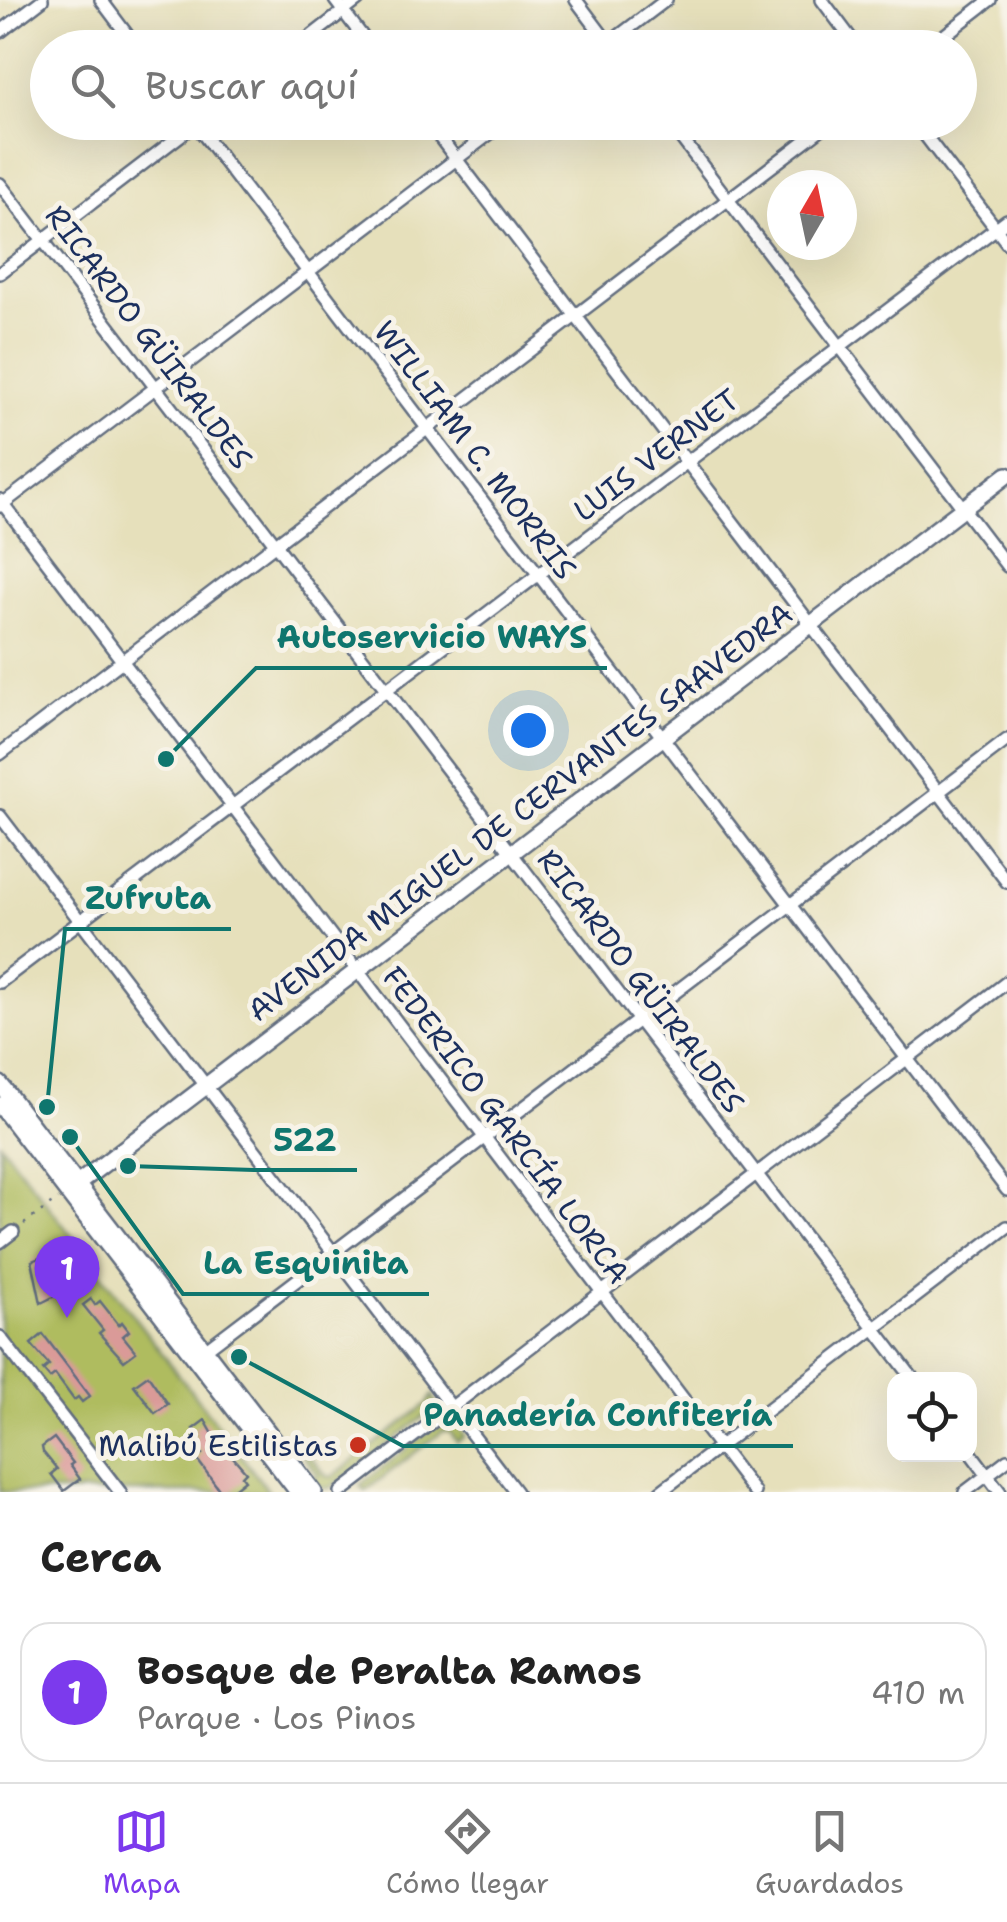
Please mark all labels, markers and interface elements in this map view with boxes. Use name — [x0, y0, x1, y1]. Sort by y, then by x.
search box — [30, 30, 977, 140]
icon: search — [65, 58, 120, 113]
text: Buscar aquí — [145, 60, 358, 111]
north arrow — [767, 170, 857, 260]
street label: RICARDO GÜIRALDES — [36, 197, 262, 477]
street label: WILLIAM C. MORRIS — [364, 312, 586, 588]
street label: LUIS VERNET — [565, 379, 747, 531]
street label: AVENIDA MIGUEL DE CERVANTES SAAVEDRA — [239, 593, 801, 1031]
callout: Autoservicio WAYS — [256, 606, 607, 668]
text: Autoservicio WAYS — [277, 615, 587, 658]
your location — [503, 705, 554, 756]
street label: RICARDO GÜIRALDES — [528, 841, 754, 1121]
callout: Zufruta — [65, 867, 231, 929]
text: Zufruta — [85, 876, 211, 919]
street label: FEDERICO GARCÍA LORCA — [373, 958, 639, 1292]
callout: 522 — [254, 1108, 357, 1170]
text: 522 — [273, 1118, 337, 1161]
callout: La Esquinita — [183, 1232, 429, 1294]
pin: 1 — [34, 1236, 100, 1318]
text: La Esquinita — [203, 1241, 409, 1284]
map controls — [887, 1372, 977, 1462]
button: locate — [887, 1372, 977, 1462]
callout: Panadería Confitería — [403, 1384, 793, 1446]
text: Panadería Confitería — [423, 1393, 773, 1436]
place label: Malibú Estilistas — [98, 1425, 338, 1466]
marker: Malibú Estilistas — [347, 1434, 369, 1456]
text: Cerca — [40, 1529, 161, 1585]
text: Bosque de Peralta Ramos — [137, 1645, 642, 1696]
text: 1 — [67, 1671, 82, 1714]
text: 410 m — [871, 1671, 965, 1714]
text: Parque · Los Pinos — [137, 1696, 416, 1739]
tab: Mapa — [103, 1804, 180, 1902]
tab: Cómo llegar — [386, 1804, 549, 1902]
tab: Guardados — [755, 1804, 904, 1902]

